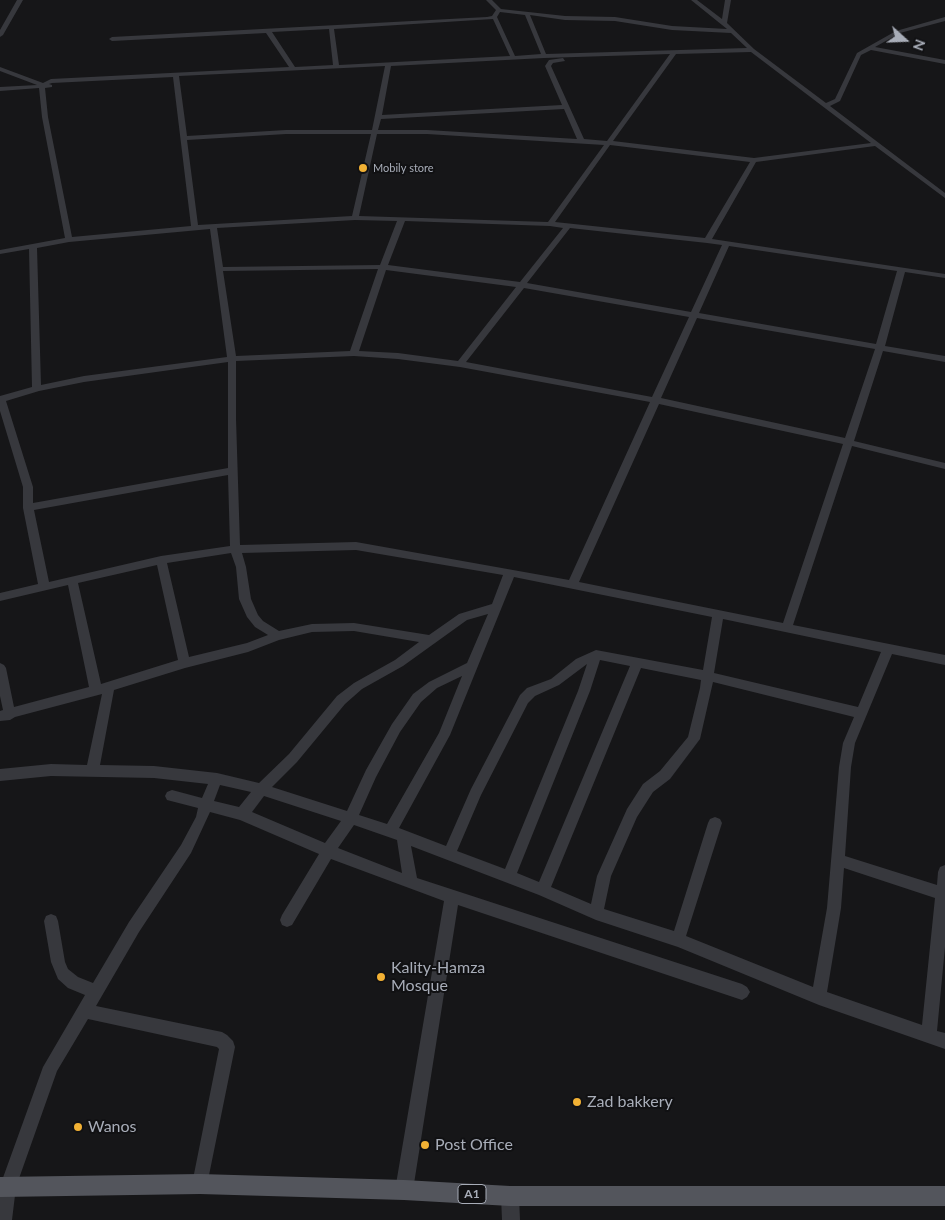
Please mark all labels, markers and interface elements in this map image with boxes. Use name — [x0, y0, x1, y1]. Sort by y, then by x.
north arrow — [880, 15, 930, 65]
text: N — [910, 37, 929, 53]
place label: Mobily store — [373, 161, 434, 175]
marker: Mobily store — [357, 162, 369, 174]
place label: Kality-Hamza Mosque — [391, 958, 485, 996]
marker: Kality-Hamza Mosque — [375, 971, 387, 983]
place label: Zad bakkery — [587, 1092, 673, 1112]
marker: Zad bakkery — [571, 1096, 583, 1108]
place label: Wanos — [88, 1117, 137, 1137]
marker: Wanos — [72, 1121, 84, 1133]
place label: Post Office — [435, 1135, 513, 1155]
marker: Post Office — [419, 1139, 431, 1151]
road number: A1 — [458, 1184, 486, 1204]

